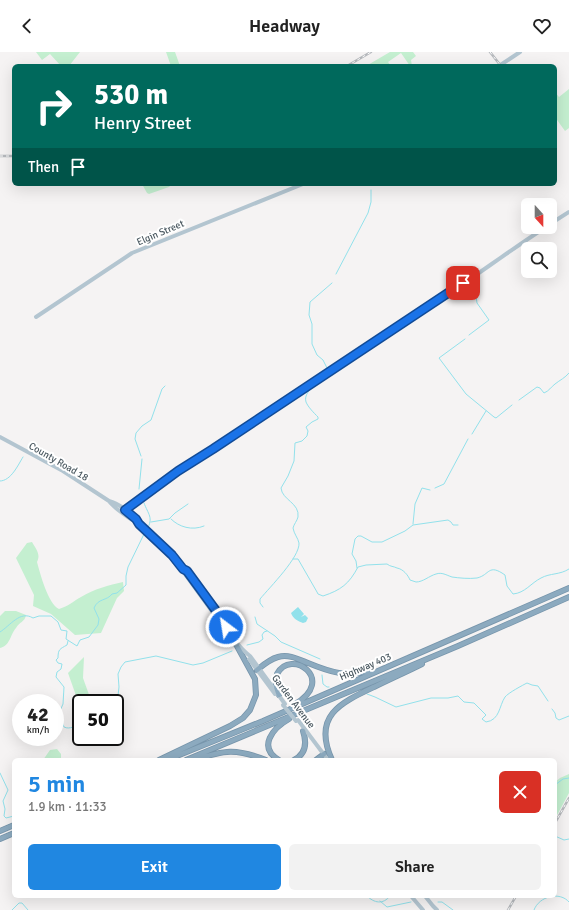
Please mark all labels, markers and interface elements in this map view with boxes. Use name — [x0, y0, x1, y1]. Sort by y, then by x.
icon: back — [16, 15, 38, 37]
text: Headway — [249, 15, 320, 37]
icon: heart — [531, 15, 553, 37]
text: 530 m — [94, 78, 168, 112]
icon: right — [28, 80, 80, 132]
text: Henry Street — [94, 112, 191, 134]
icon: arrive — [67, 156, 89, 178]
text: Then — [28, 158, 59, 176]
north arrow — [521, 198, 557, 234]
map controls — [521, 198, 557, 278]
street label: Elgin Street — [135, 217, 186, 248]
button: search — [521, 242, 557, 278]
pin — [446, 266, 480, 300]
icon: arrive — [452, 272, 474, 294]
street label: County Road 18 — [27, 440, 90, 484]
position arrow — [205, 606, 247, 648]
street label: Highway 403 — [338, 651, 393, 683]
street label: Garden Avenue — [269, 672, 317, 731]
speed limit sign: 50 — [72, 694, 124, 746]
text: 42 — [27, 702, 49, 727]
text: km/h — [27, 724, 49, 736]
text: 5 min — [28, 769, 85, 799]
button: close — [499, 771, 541, 813]
text: 1.9 km · 11:33 — [28, 799, 106, 815]
button: Exit — [28, 844, 281, 890]
button: Share — [289, 844, 541, 890]

